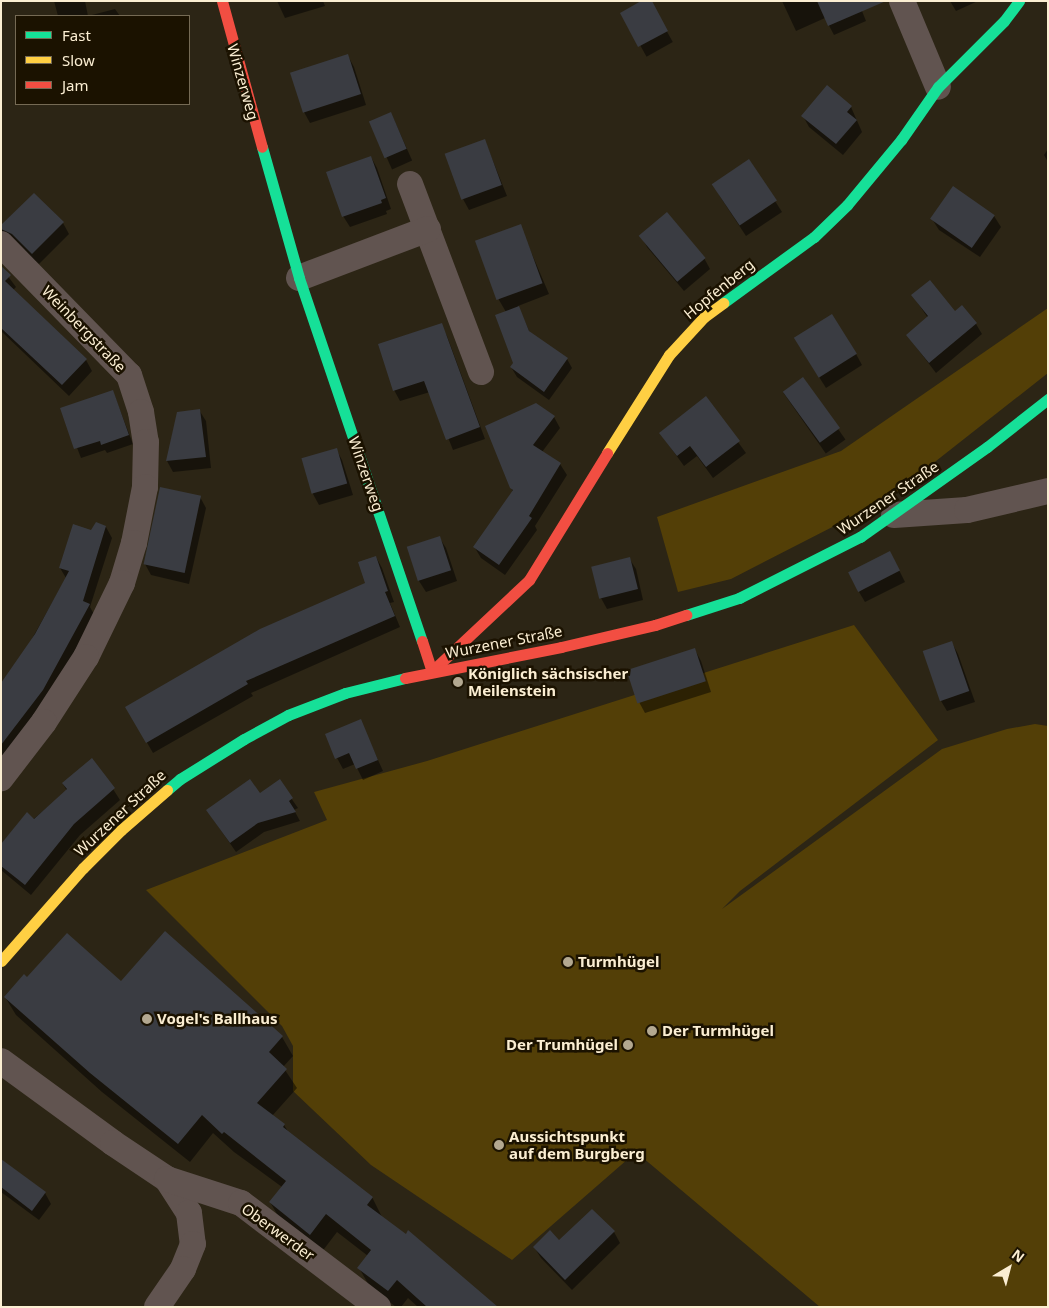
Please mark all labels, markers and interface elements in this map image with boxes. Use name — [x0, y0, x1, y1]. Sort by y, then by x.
legend — [15, 15, 190, 105]
text: Fast — [62, 25, 91, 45]
street label: Winzerweg — [224, 42, 262, 122]
text: Slow — [62, 50, 95, 70]
text: Jam — [62, 75, 89, 95]
street label: Hopfenberg — [680, 255, 758, 323]
street label: Weinbergstraße — [38, 282, 130, 376]
street label: Winzerweg — [345, 434, 387, 514]
street label: Wurzener Straße — [834, 457, 942, 539]
street label: Wurzener Straße — [444, 622, 564, 662]
place label: Königlich sächsischer Meilenstein — [468, 664, 628, 699]
marker: Königlich sächsischer Meilenstein — [452, 676, 464, 688]
street label: Wurzener Straße — [71, 766, 169, 860]
place label: Turmhügel — [578, 953, 659, 971]
marker: Turmhügel — [562, 956, 574, 968]
place label: Vogel's Ballhaus — [157, 1010, 278, 1028]
marker: Vogel's Ballhaus — [141, 1013, 153, 1025]
place label: Der Turmhügel — [662, 1022, 774, 1040]
marker: Der Turmhügel — [646, 1025, 658, 1037]
place label: Der Trumhügel — [506, 1036, 618, 1054]
marker: Der Trumhügel — [622, 1039, 634, 1051]
place label: Aussichtspunkt auf dem Burgberg — [509, 1127, 645, 1162]
marker: Aussichtspunkt auf dem Burgberg — [493, 1139, 505, 1151]
street label: Oberwerder — [238, 1200, 318, 1264]
north arrow — [984, 1243, 1034, 1293]
text: N — [1008, 1245, 1029, 1267]

